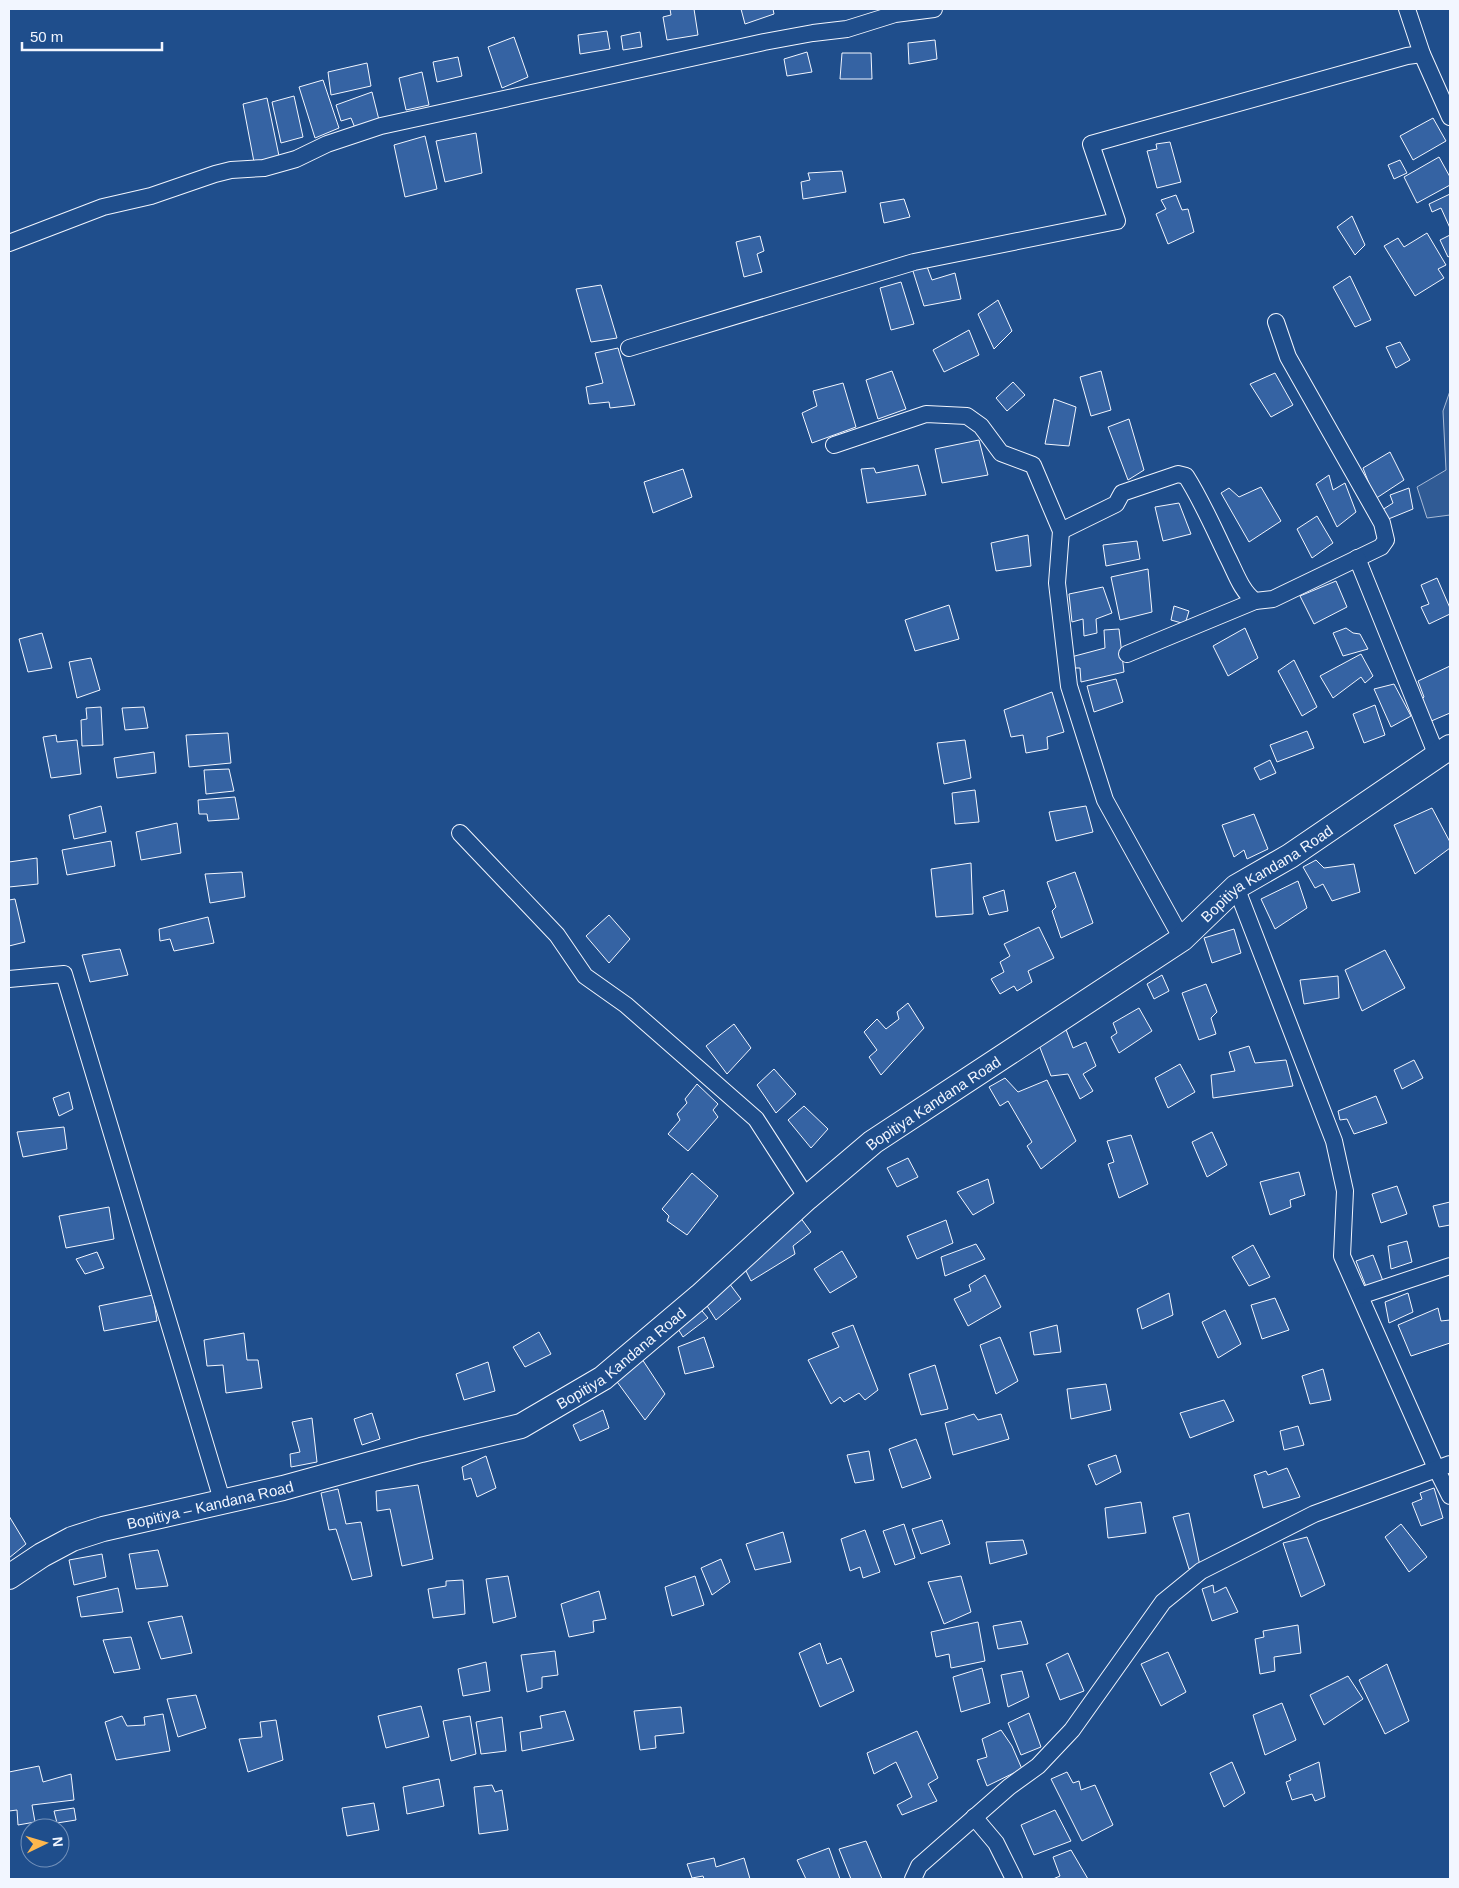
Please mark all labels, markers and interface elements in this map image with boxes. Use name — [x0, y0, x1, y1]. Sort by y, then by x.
scale bar — [22, 20, 162, 52]
text: 50 m — [30, 28, 63, 45]
street label: Bopitiya Kandana Road — [1197, 821, 1336, 925]
street label: Bopitiya Kandana Road — [862, 1052, 1003, 1153]
street label: Bopitiya Kandana Road — [553, 1304, 689, 1412]
street label: Bopitiya – Kandana Road — [125, 1477, 295, 1532]
north arrow — [20, 1818, 70, 1868]
text: N — [50, 1836, 66, 1848]

